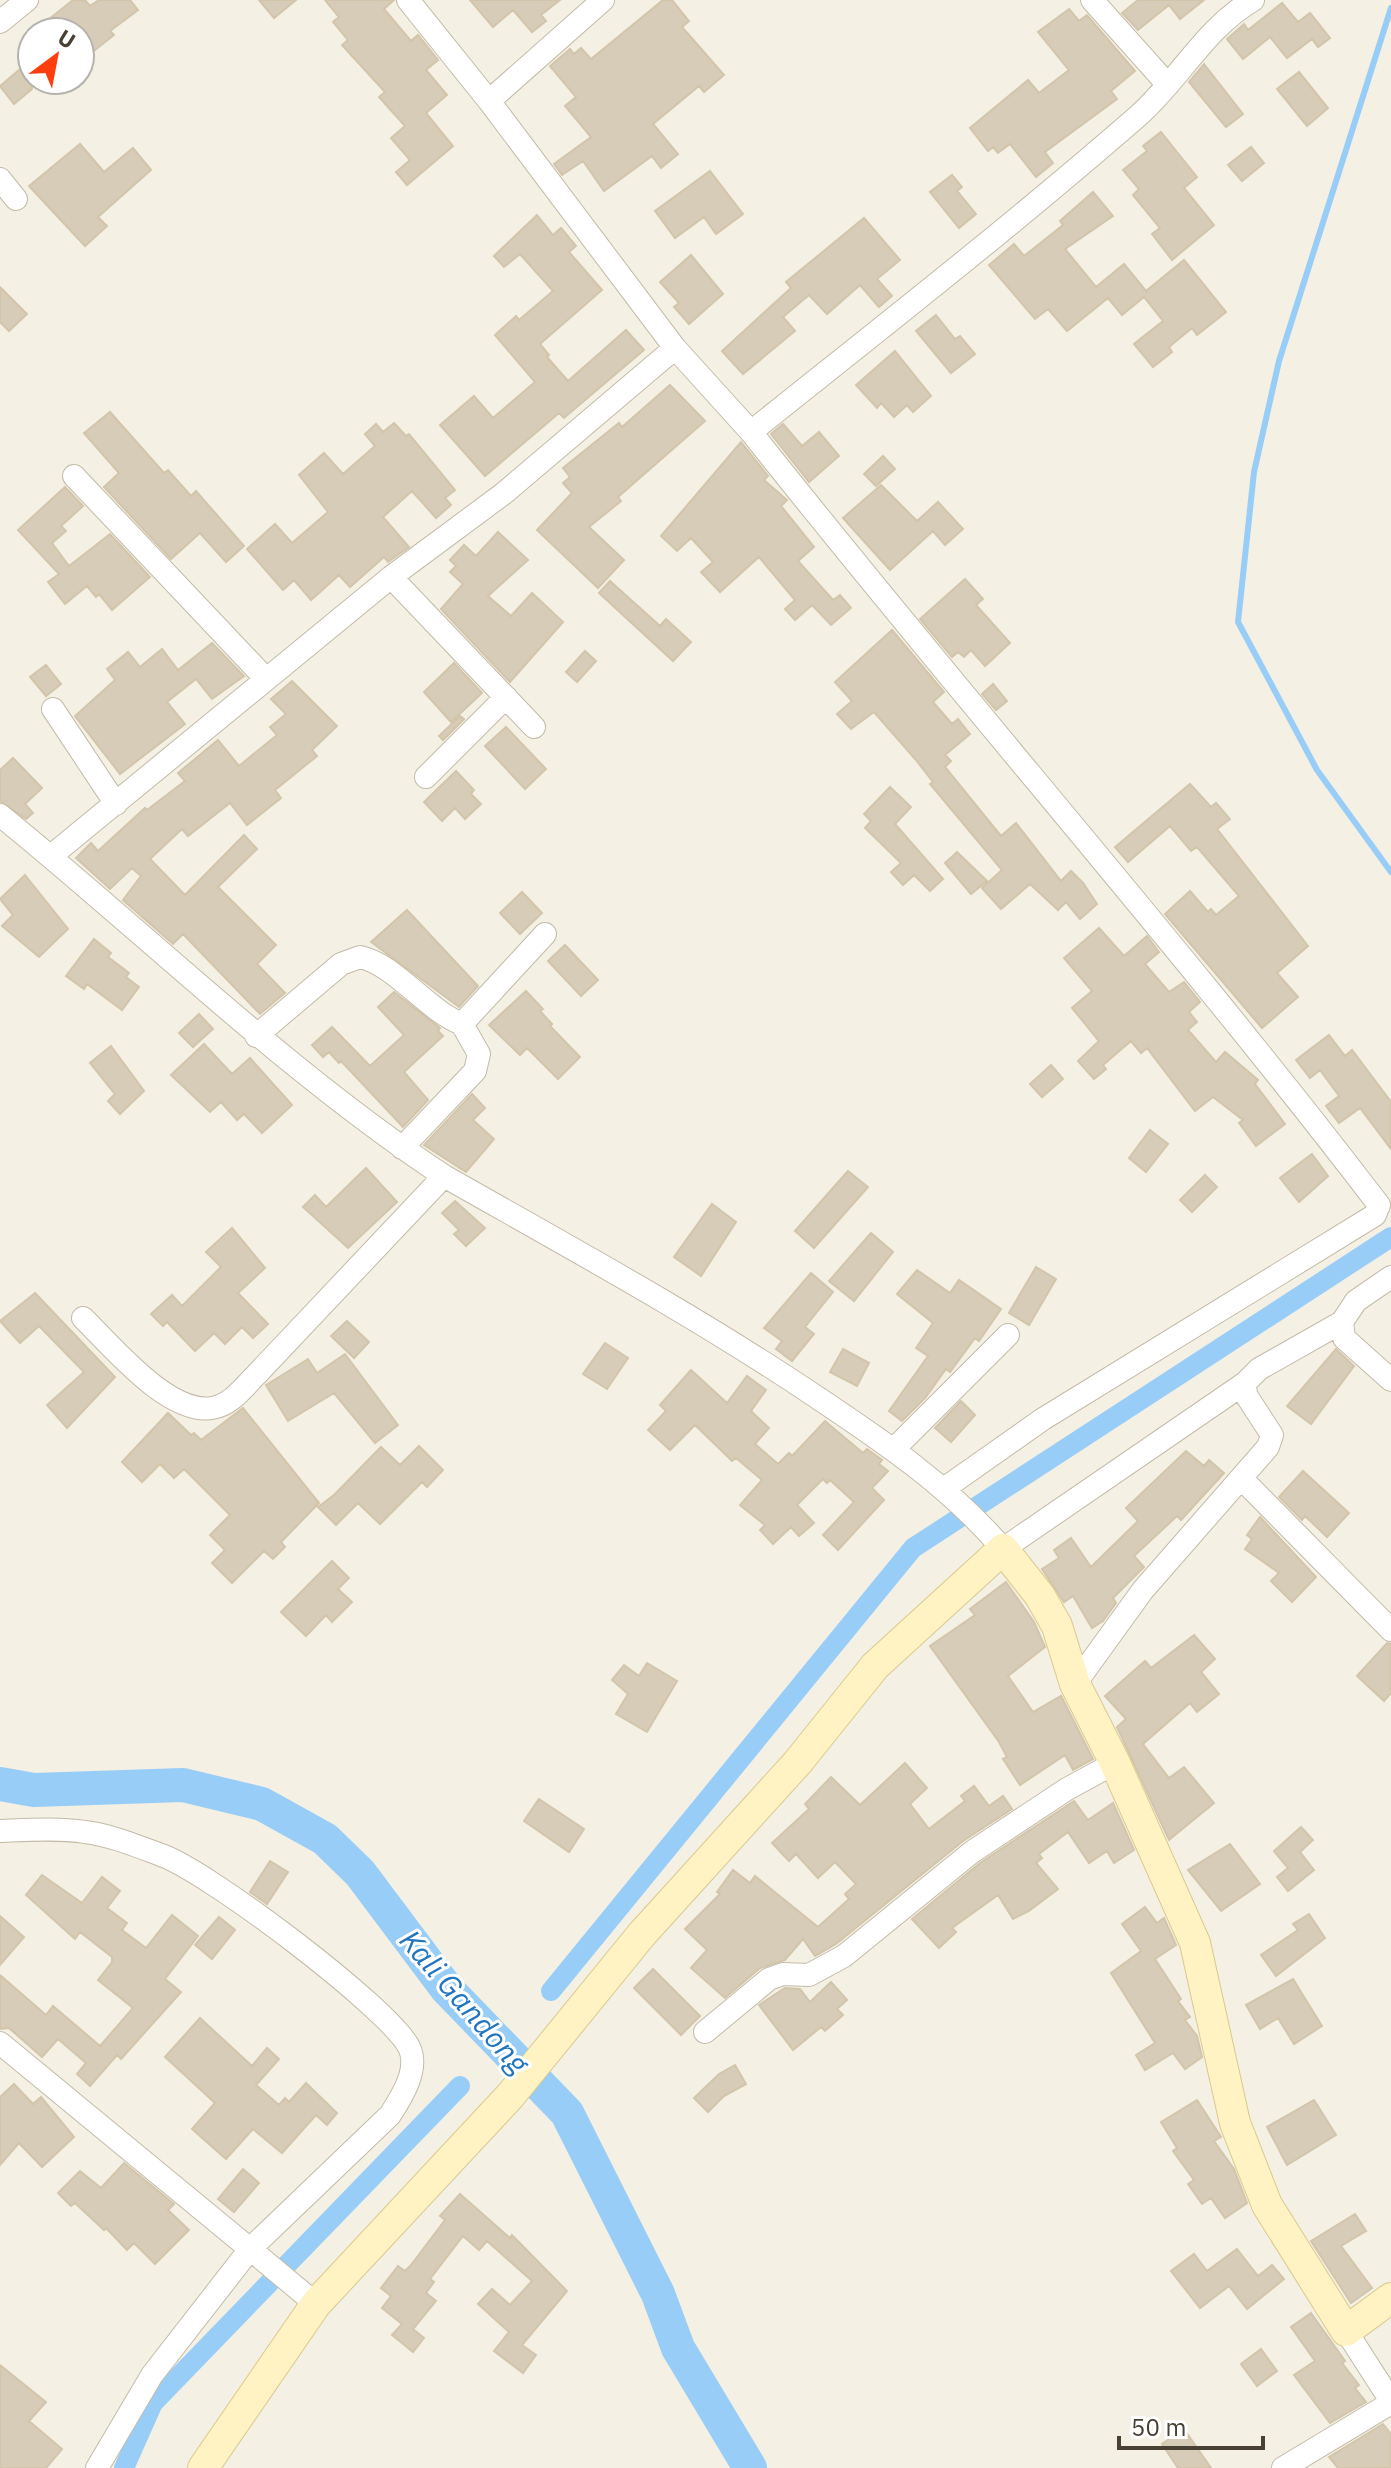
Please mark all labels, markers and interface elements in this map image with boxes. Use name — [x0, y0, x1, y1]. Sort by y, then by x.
north arrow — [16, 16, 96, 96]
text: U — [53, 22, 81, 55]
water label: Kali Gandong — [392, 1921, 539, 2082]
scale bar — [1119, 2400, 1263, 2450]
text: 50 m — [1131, 2411, 1186, 2443]

